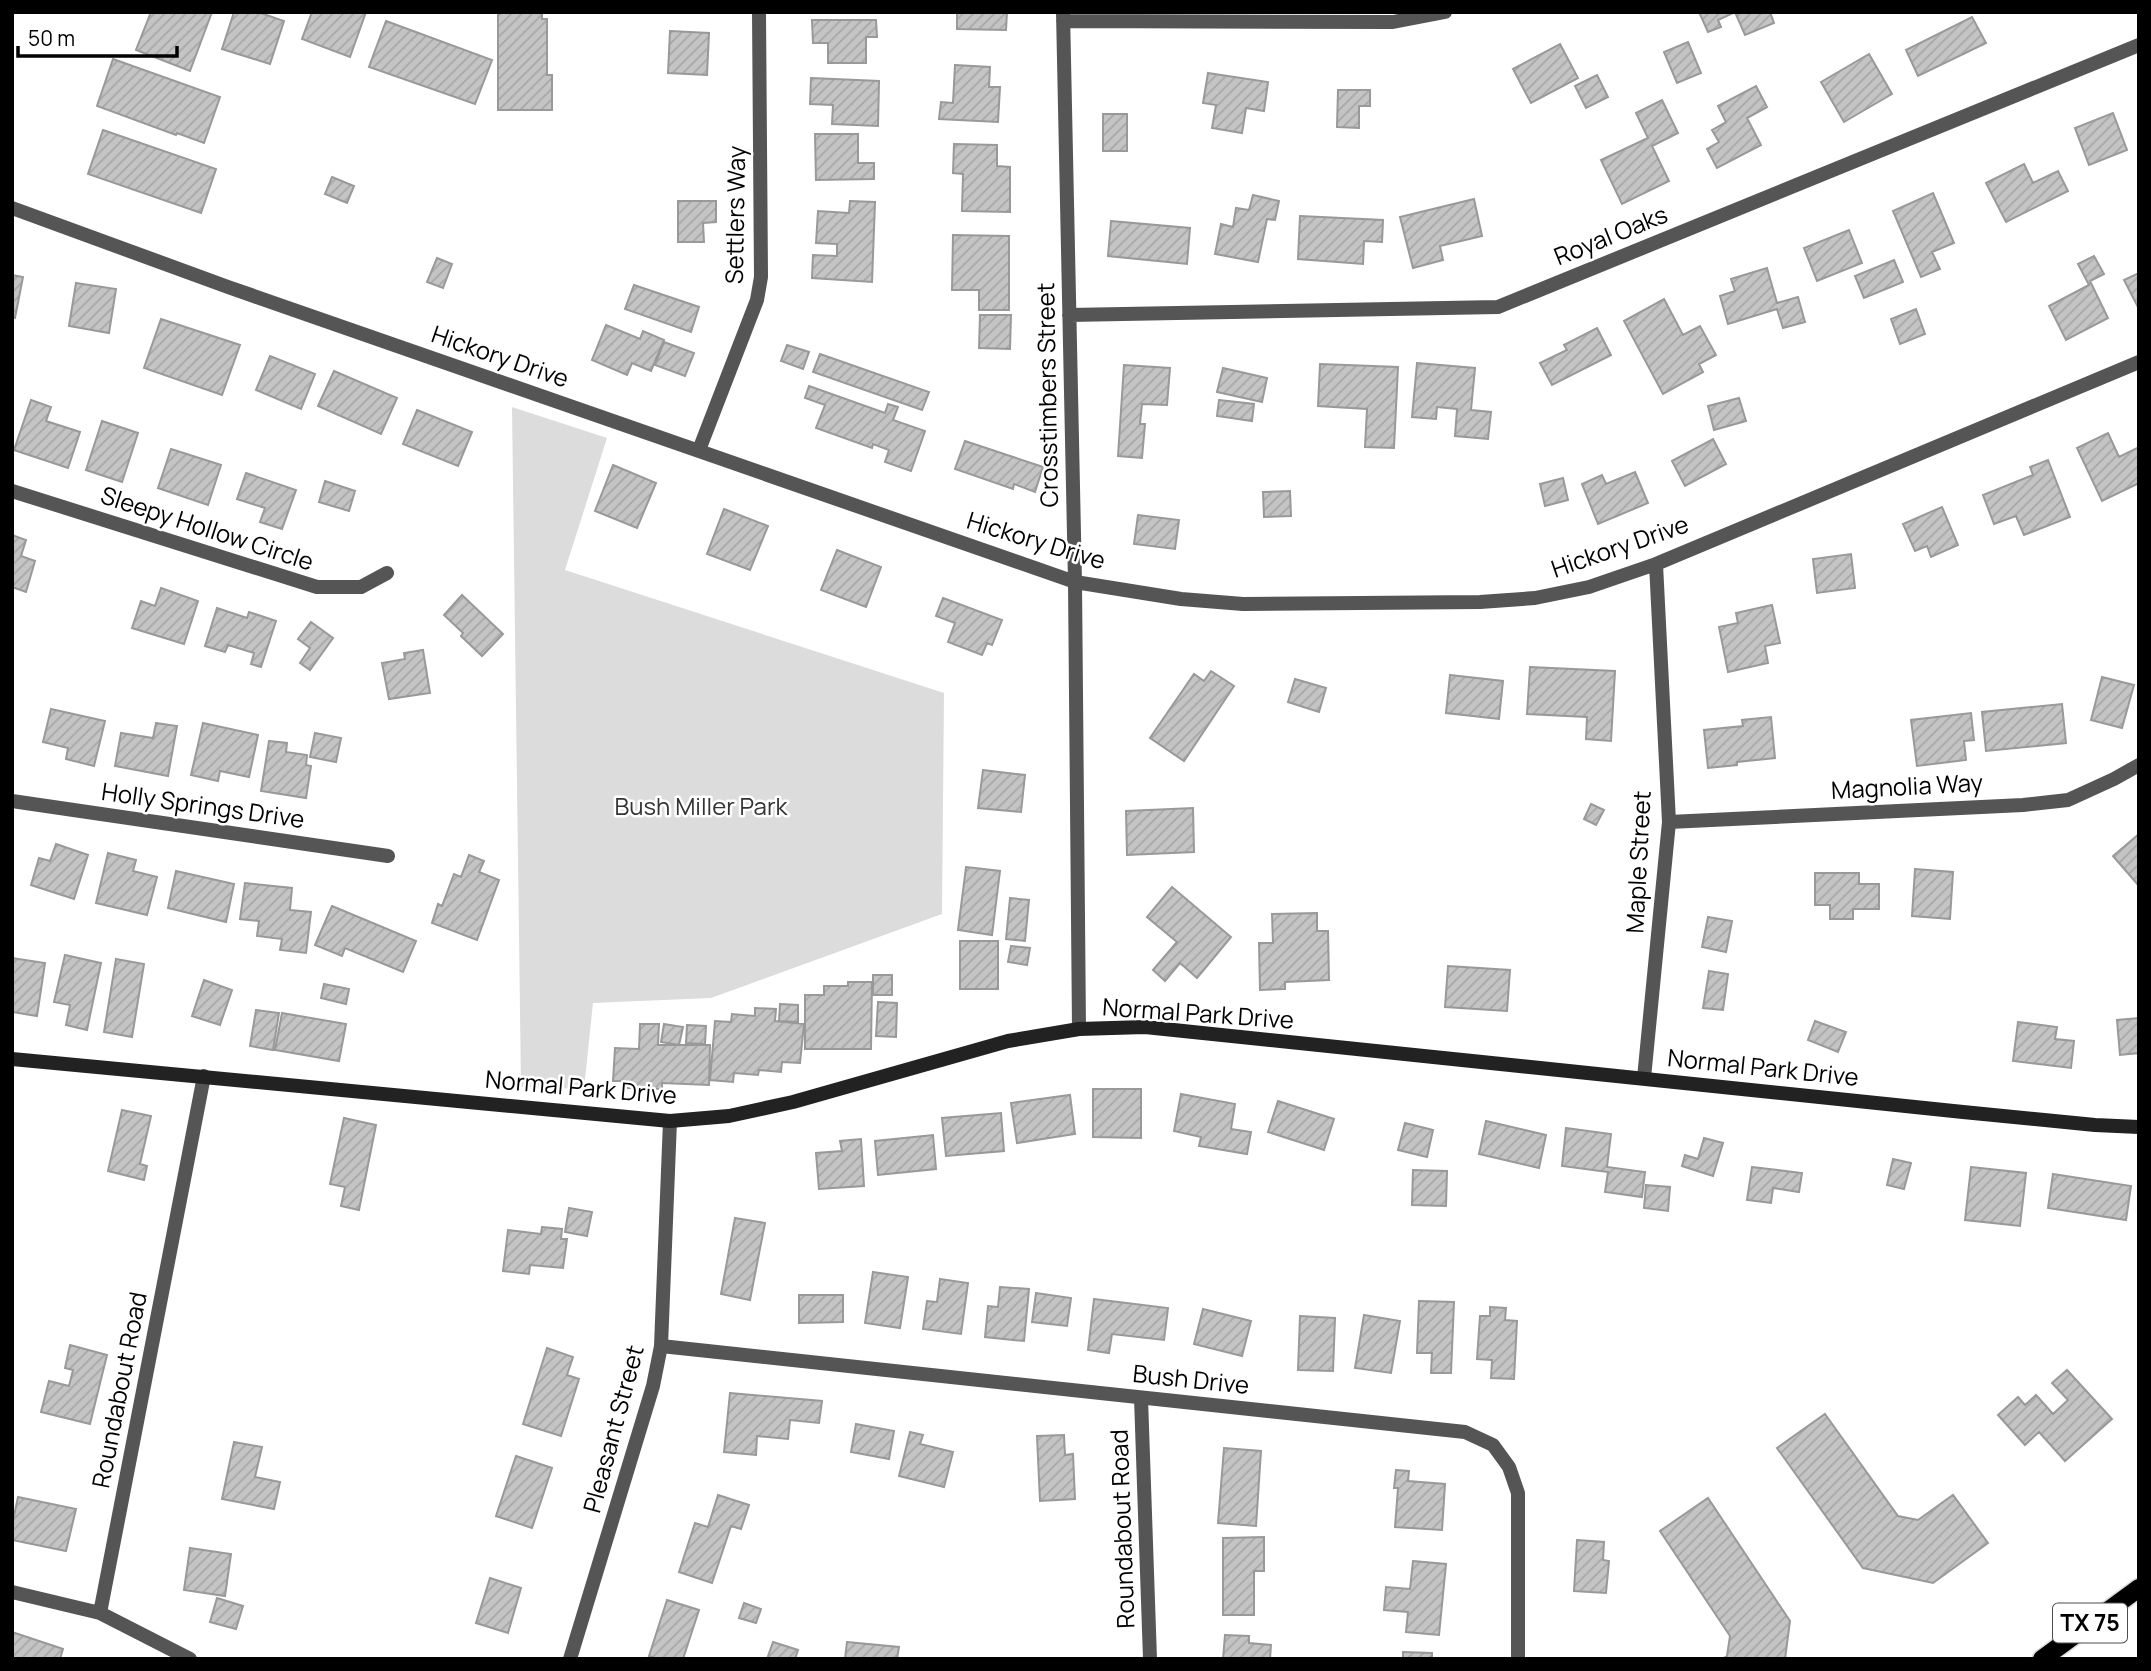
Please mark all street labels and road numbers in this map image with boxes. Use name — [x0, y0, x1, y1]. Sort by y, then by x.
street label: Settlers Way — [717, 145, 752, 284]
street label: Royal Oaks — [1549, 197, 1672, 272]
street label: Crosstimbers Street — [1028, 282, 1065, 508]
street label: Hickory Drive — [427, 317, 574, 395]
street label: Sleepy Hollow Circle — [97, 478, 318, 578]
street label: Hickory Drive — [963, 503, 1110, 576]
street label: Hickory Drive — [1546, 507, 1693, 585]
street label: Magnolia Way — [1830, 765, 1984, 806]
street label: Holly Springs Drive — [100, 774, 307, 835]
street label: Maple Street — [1617, 790, 1658, 934]
street label: Normal Park Drive — [1101, 989, 1295, 1036]
street label: Normal Park Drive — [1666, 1040, 1860, 1093]
street label: Normal Park Drive — [484, 1062, 678, 1111]
street label: Roundabout Road — [83, 1289, 154, 1491]
street label: Pleasant Street — [574, 1341, 651, 1516]
street label: Bush Drive — [1131, 1356, 1251, 1401]
street label: Roundabout Road — [1102, 1429, 1141, 1629]
road number: TX 75 — [2053, 1604, 2127, 1642]

